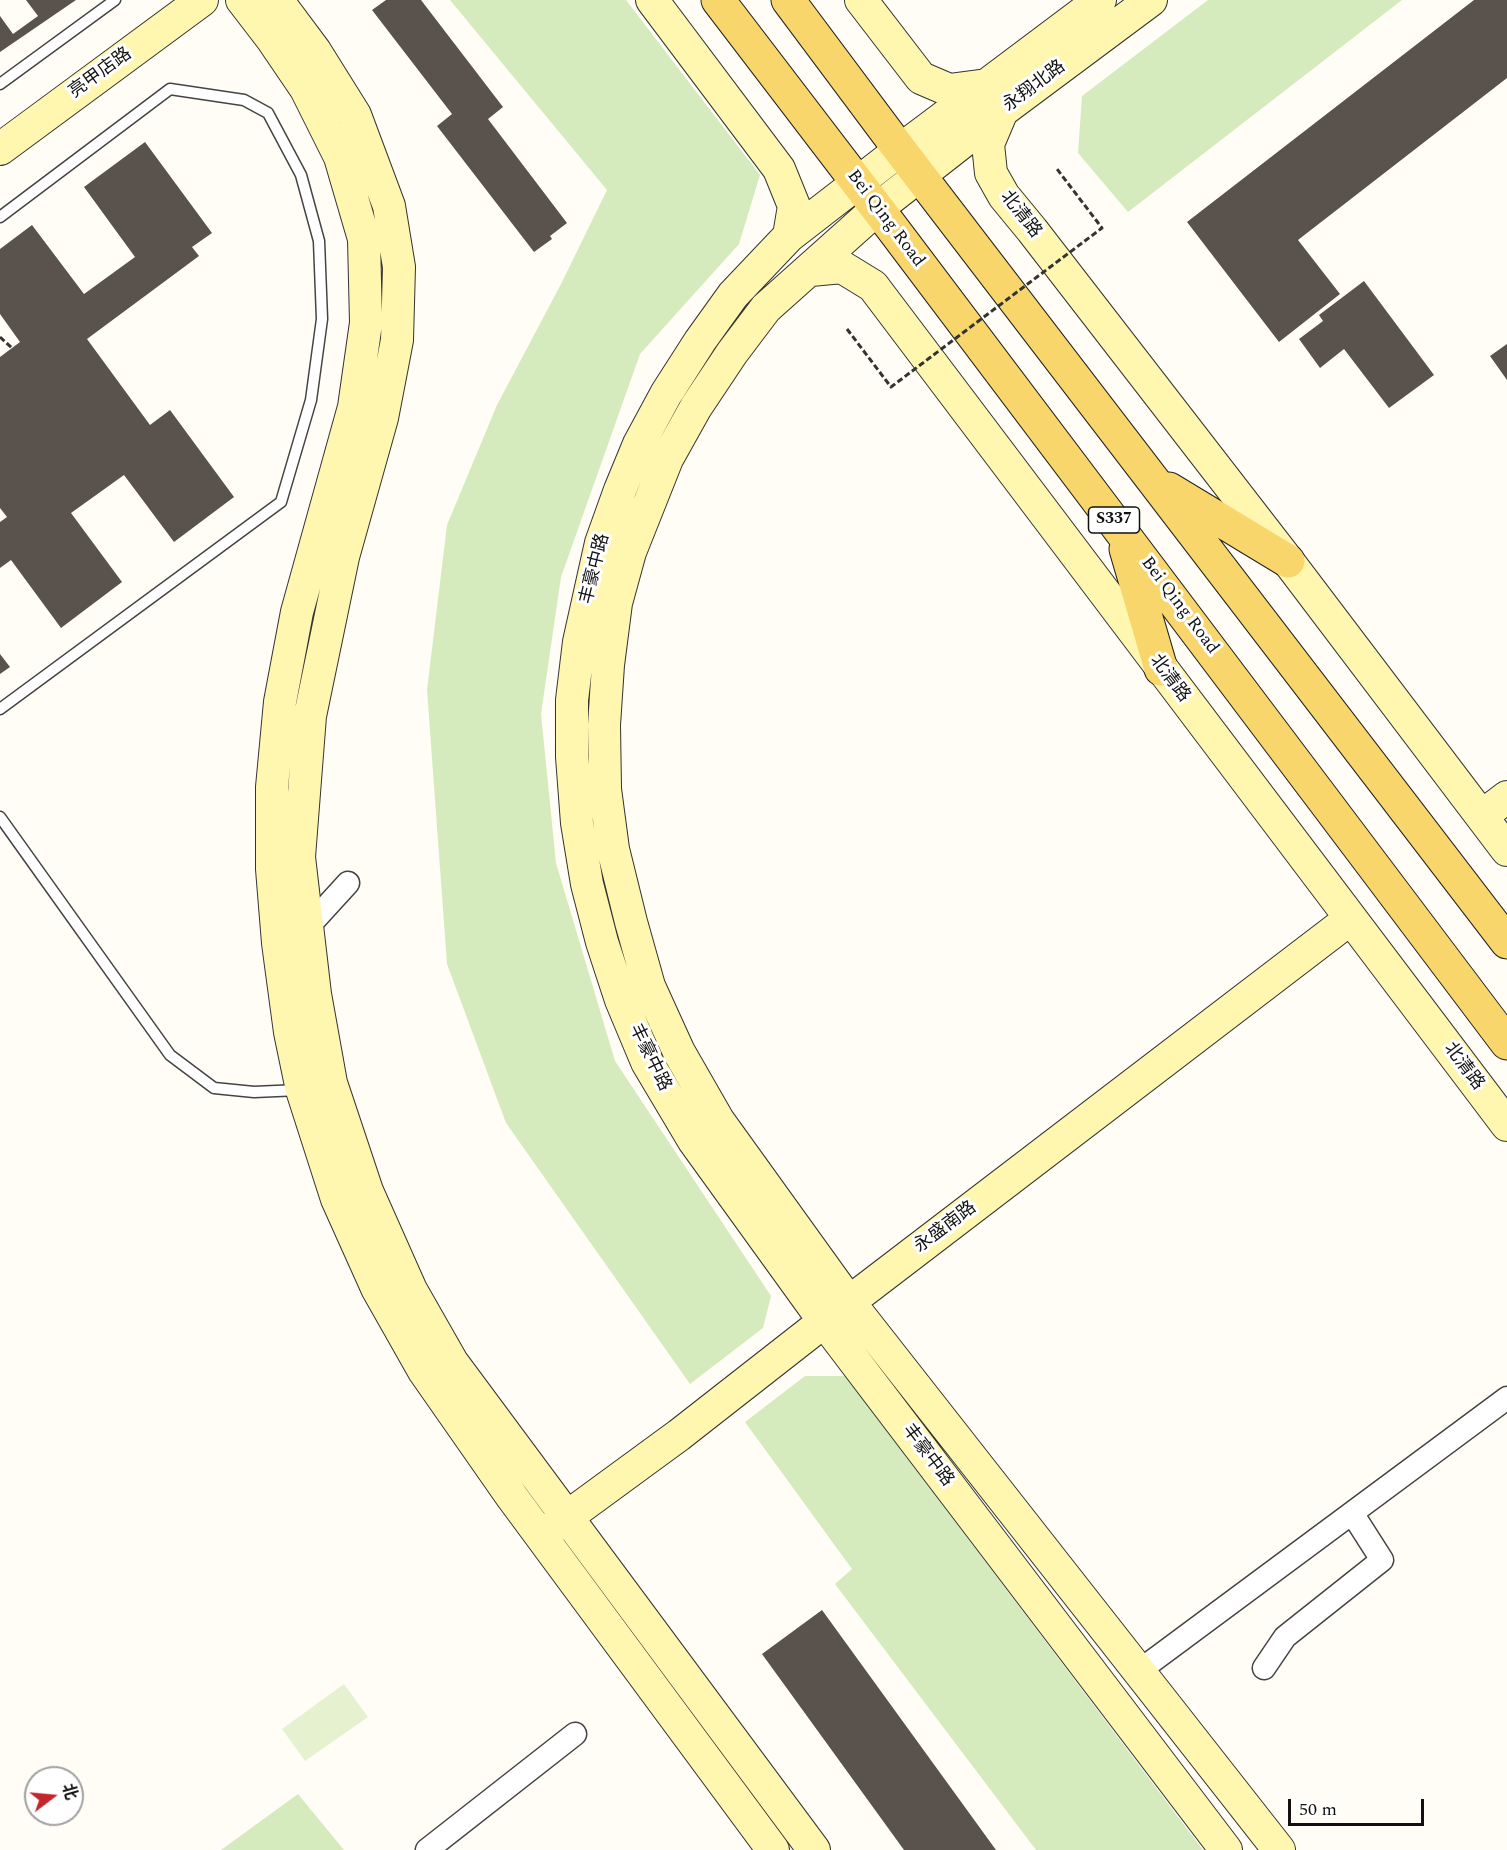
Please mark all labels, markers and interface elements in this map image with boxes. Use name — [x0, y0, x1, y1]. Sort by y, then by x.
street label: 亮甲店路 — [66, 44, 136, 104]
street label: 永翔北路 — [1000, 57, 1070, 117]
street label: Bei Qing Road — [841, 166, 929, 272]
street label: 北清路 — [995, 187, 1045, 243]
road number: S337 — [1088, 507, 1140, 533]
street label: 丰豪中路 — [577, 531, 615, 607]
street label: Bei Qing Road — [1135, 553, 1223, 659]
street label: 北清路 — [1144, 651, 1194, 707]
street label: 丰豪中路 — [624, 1021, 674, 1095]
street label: 北清路 — [1438, 1039, 1488, 1095]
street label: 永盛南路 — [911, 1198, 981, 1258]
street label: 丰豪中路 — [897, 1421, 957, 1491]
north arrow — [24, 1766, 84, 1826]
text: 北 — [56, 1781, 83, 1803]
scale bar — [1291, 1787, 1428, 1825]
text: 50 m — [1299, 1796, 1337, 1823]

